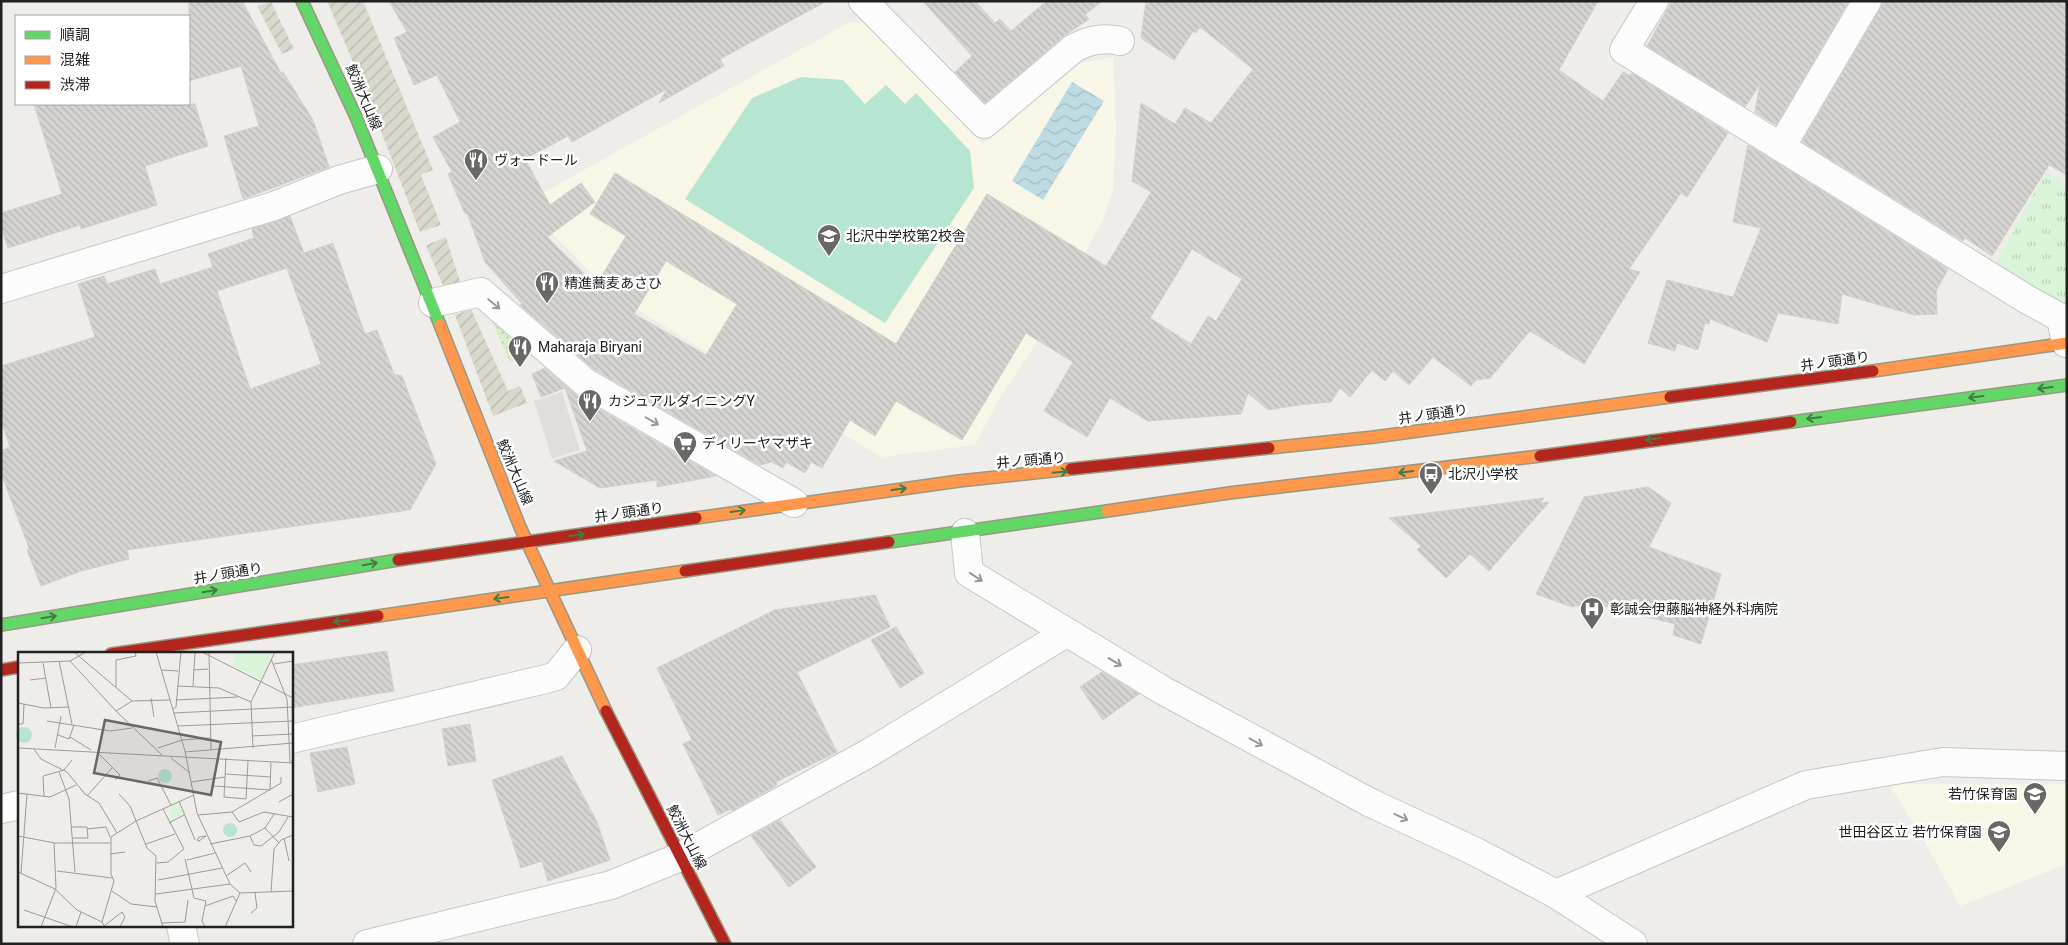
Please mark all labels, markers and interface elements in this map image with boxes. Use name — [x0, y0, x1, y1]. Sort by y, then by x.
legend — [15, 15, 190, 105]
text: 順調 — [60, 26, 90, 44]
text: 混雑 — [60, 51, 90, 69]
street label: 鮫洲大山線 — [343, 62, 385, 132]
text: 渋滞 — [60, 76, 90, 94]
restaurant icon: ヴォードール — [463, 147, 489, 181]
place label: ヴォードール — [494, 152, 578, 168]
school or university icon: 北沢中学校第2校舎 — [816, 223, 842, 257]
place label: 北沢中学校第2校舎 — [846, 228, 966, 244]
restaurant icon: 精進蕎麦あさひ — [534, 270, 560, 304]
place label: 精進蕎麦あさひ — [564, 275, 662, 291]
one-way arrow — [487, 298, 500, 309]
restaurant icon: Maharaja Biryani — [507, 334, 533, 368]
place label: Maharaja Biryani — [538, 339, 642, 355]
street label: 井ノ頭通り — [1799, 348, 1871, 374]
one-way arrow — [2038, 383, 2054, 393]
restaurant icon: カジュアルダイニングY — [577, 388, 603, 422]
one-way arrow — [1968, 392, 1984, 402]
place label: カジュアルダイニングY — [608, 393, 756, 409]
street label: 井ノ頭通り — [1397, 401, 1469, 427]
one-way arrow — [1807, 413, 1823, 423]
one-way arrow — [644, 416, 659, 426]
supermarket icon: ディリーヤマザキ — [672, 430, 698, 464]
place label: ディリーヤマザキ — [702, 435, 813, 451]
one-way arrow — [1646, 435, 1662, 445]
street label: 鮫洲大山線 — [494, 437, 536, 507]
street label: 井ノ頭通り — [995, 449, 1067, 471]
bus stop icon: 北沢小学校 — [1418, 461, 1444, 495]
place label: 北沢小学校 — [1448, 466, 1518, 482]
one-way arrow — [1052, 467, 1068, 477]
one-way arrow — [1398, 467, 1414, 477]
one-way arrow — [890, 484, 906, 494]
street label: 井ノ頭通り — [593, 499, 665, 525]
one-way arrow — [729, 506, 745, 516]
one-way arrow — [569, 530, 585, 540]
one-way arrow — [362, 559, 378, 569]
street label: 井ノ頭通り — [192, 560, 264, 586]
one-way arrow — [969, 573, 983, 583]
one-way arrow — [201, 585, 217, 595]
one-way arrow — [494, 593, 510, 603]
hospital icon: 彰誠会伊藤脳神経外科病院 — [1579, 596, 1605, 630]
place label: 彰誠会伊藤脳神経外科病院 — [1610, 601, 1778, 617]
one-way arrow — [41, 612, 57, 622]
one-way arrow — [333, 616, 349, 626]
inset map — [18, 652, 292, 928]
one-way arrow — [1108, 657, 1123, 667]
one-way arrow — [1249, 737, 1264, 747]
school or university icon: 若竹保育園 — [2022, 781, 2048, 815]
place label: 若竹保育園 — [1948, 786, 2018, 802]
street label: 鮫洲大山線 — [664, 802, 710, 872]
one-way arrow — [1393, 812, 1408, 822]
school or university icon: 世田谷区立 若竹保育園 — [1986, 819, 2012, 853]
place label: 世田谷区立 若竹保育園 — [1839, 824, 1982, 840]

